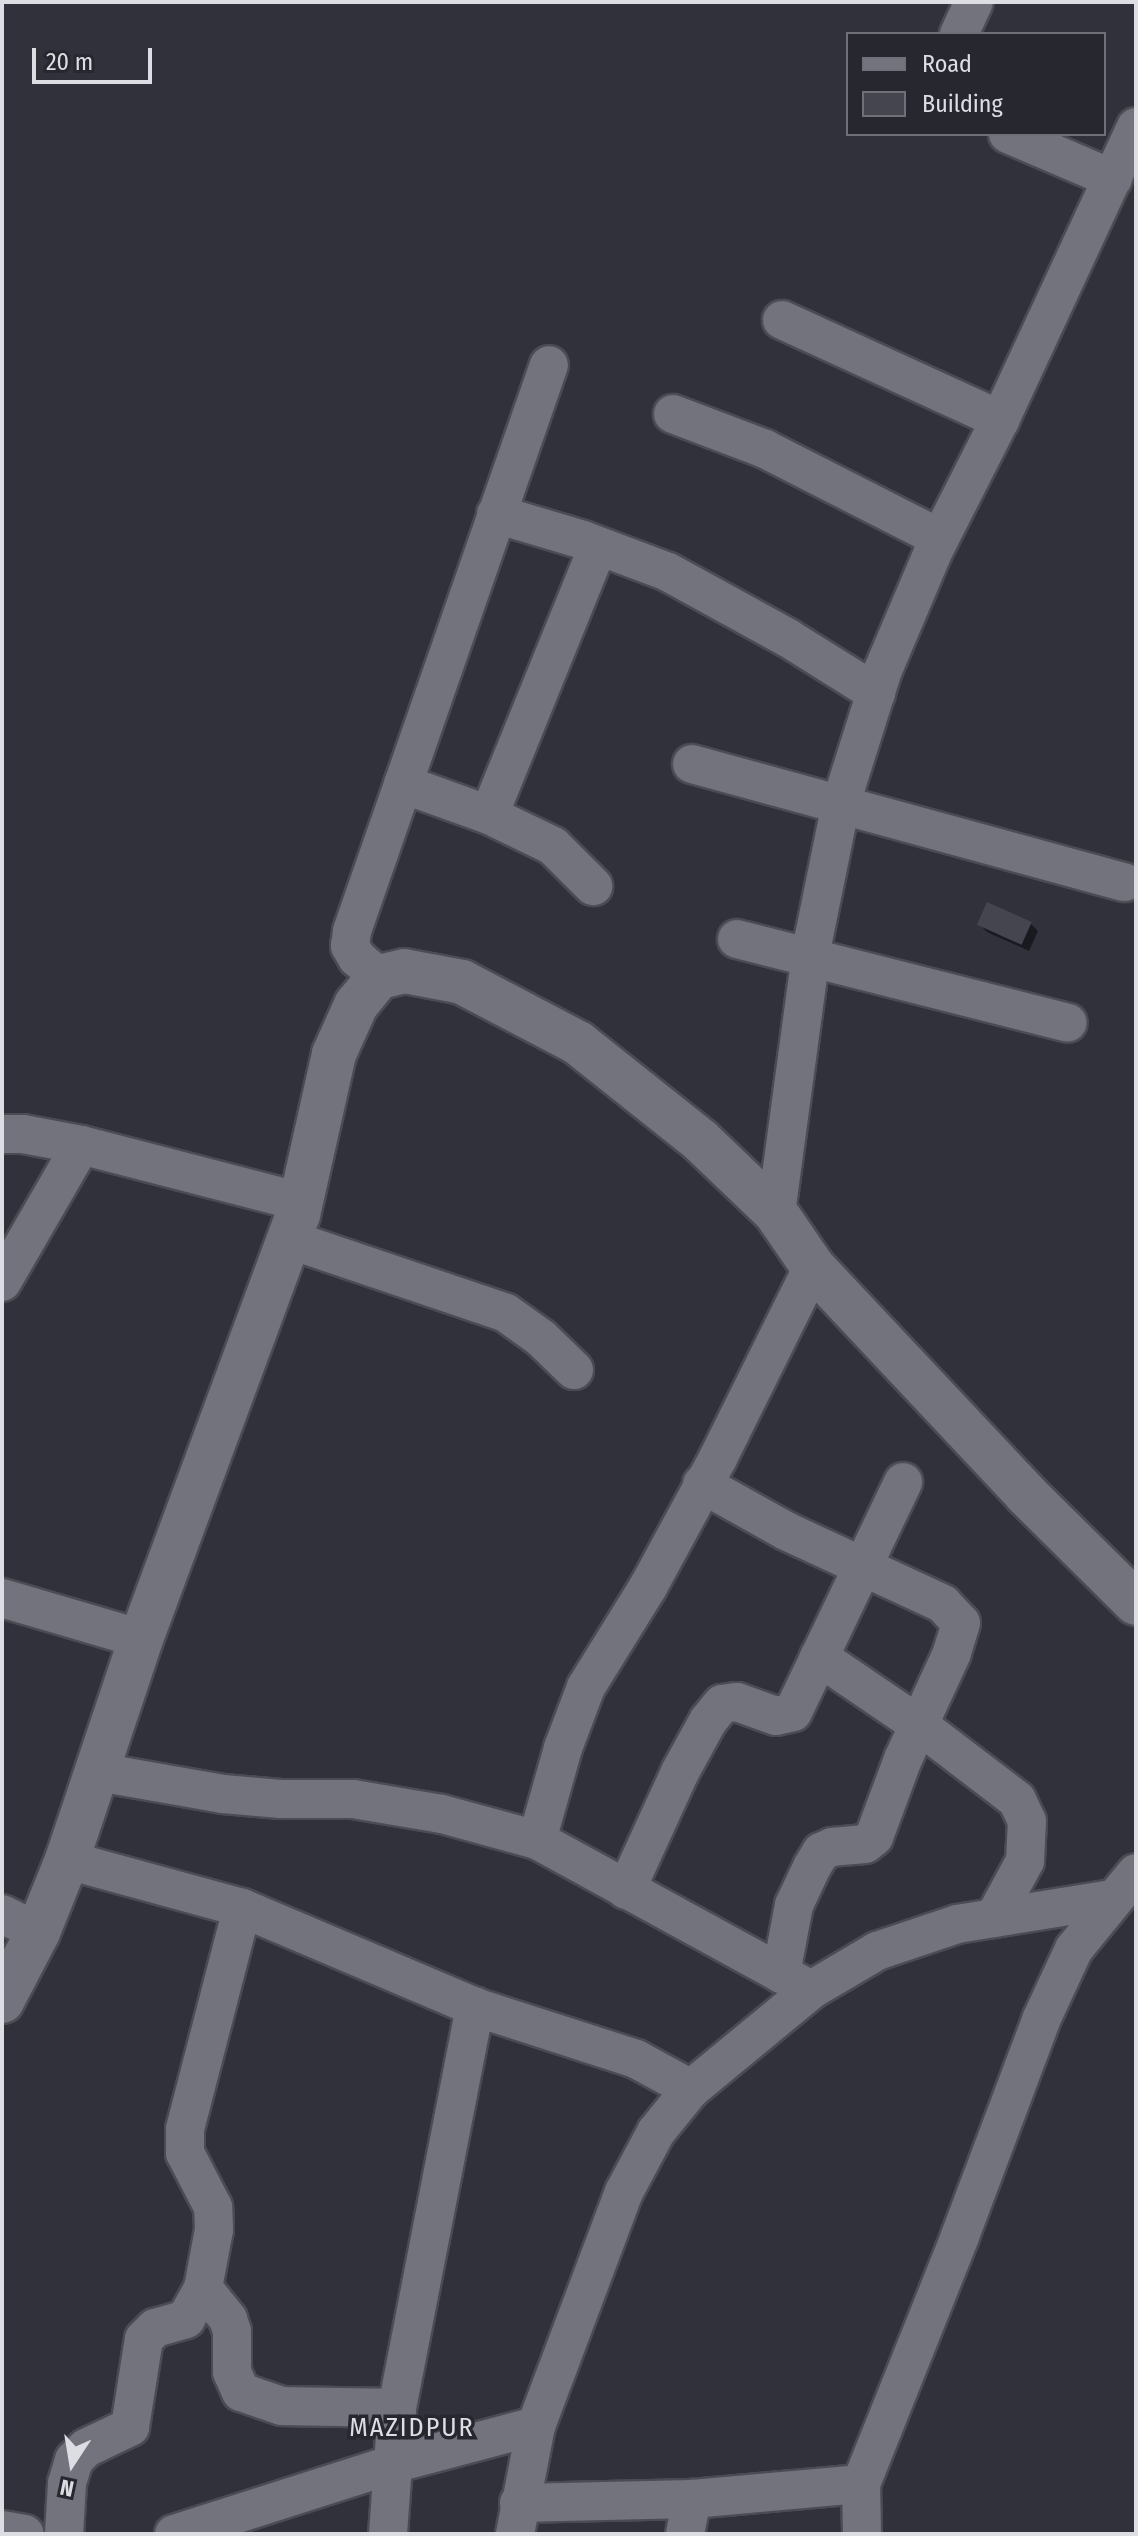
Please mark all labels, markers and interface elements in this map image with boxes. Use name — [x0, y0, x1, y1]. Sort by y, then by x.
scale bar — [36, 32, 156, 82]
legend — [846, 32, 1106, 136]
text: 20 m — [46, 48, 93, 76]
text: Road — [922, 50, 972, 78]
text: Building — [922, 90, 1003, 118]
district label: MAZIDPUR — [349, 2412, 475, 2444]
north arrow — [32, 2424, 112, 2504]
text: N — [58, 2473, 76, 2503]

